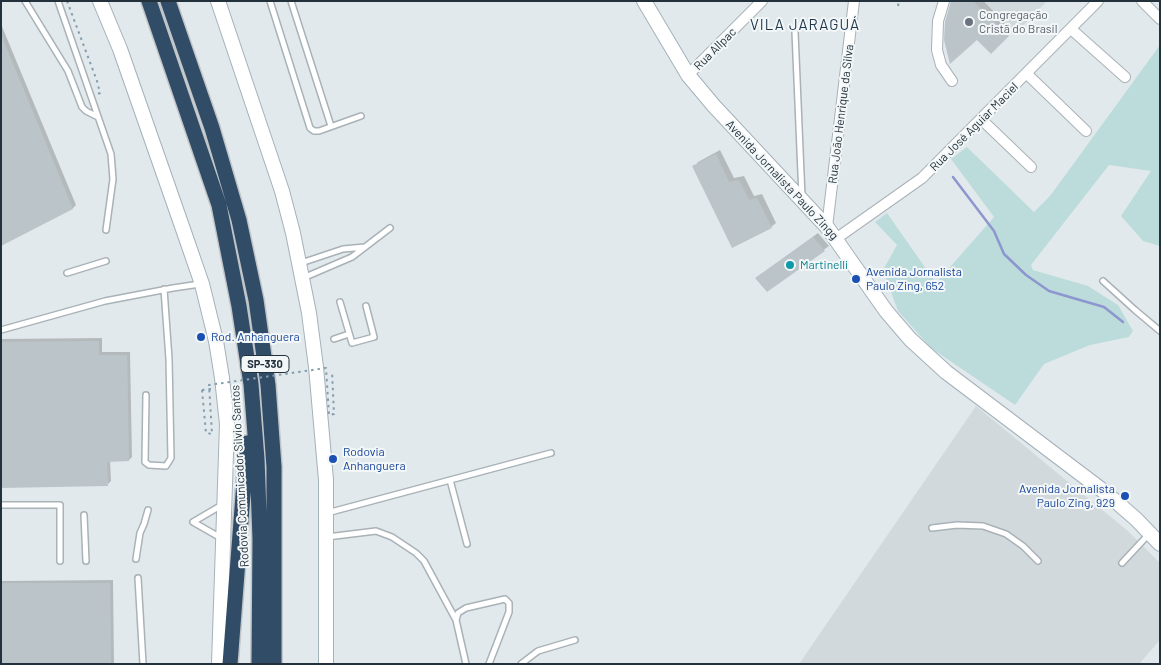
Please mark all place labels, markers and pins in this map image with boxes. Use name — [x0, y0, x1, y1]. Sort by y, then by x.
place label: Congregação Cristã do Brasil — [979, 8, 1057, 36]
marker: Congregação Cristã do Brasil — [963, 16, 975, 28]
place label: Martinelli — [800, 258, 848, 272]
marker: Martinelli — [784, 259, 796, 271]
place label: Avenida Jornalista Paulo Zing, 652 — [866, 265, 962, 293]
marker: Avenida Jornalista Paulo Zing, 652 — [850, 273, 862, 285]
place label: Rod. Anhanguera — [211, 330, 300, 344]
marker: Rod. Anhanguera — [195, 331, 207, 343]
place label: Rodovia Anhanguera — [343, 445, 406, 473]
marker: Rodovia Anhanguera — [327, 453, 339, 465]
place label: Avenida Jornalista Paulo Zing, 929 — [1019, 482, 1115, 510]
marker: Avenida Jornalista Paulo Zing, 929 — [1119, 490, 1131, 502]

